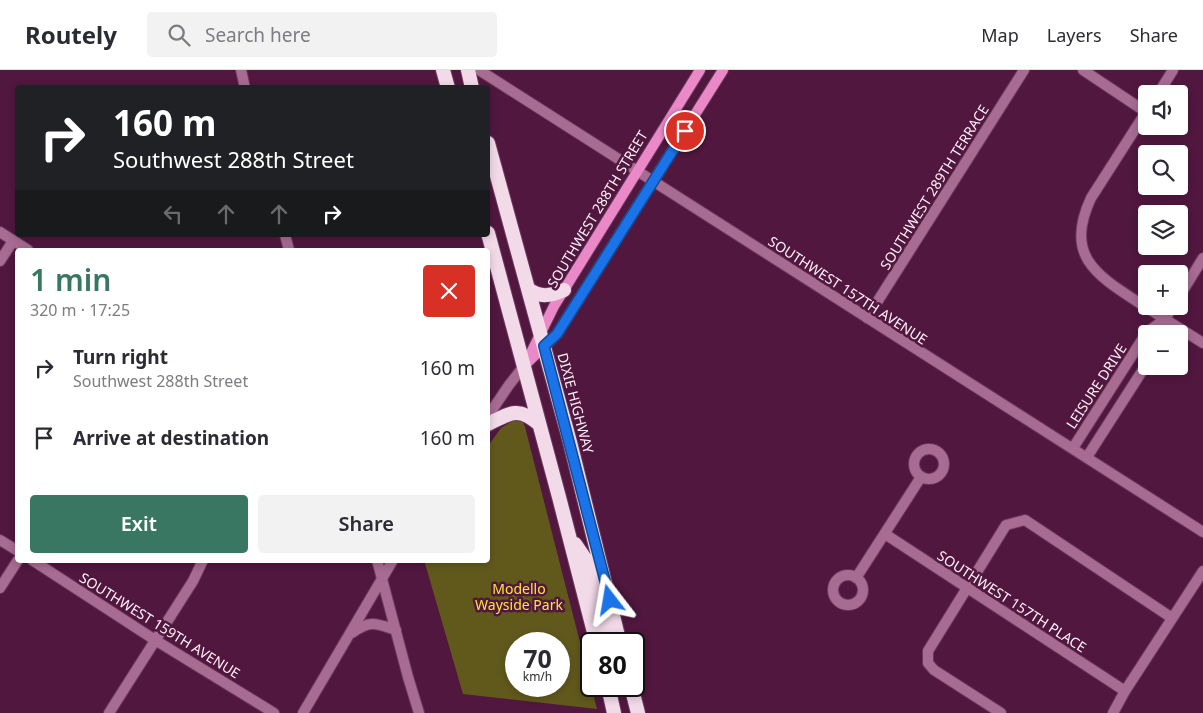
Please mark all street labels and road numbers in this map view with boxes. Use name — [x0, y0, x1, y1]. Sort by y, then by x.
street label: SOUTHWEST 289TH TERRACE — [875, 101, 993, 273]
street label: SOUTHWEST 288TH STREET — [542, 127, 652, 291]
street label: SOUTHWEST 157TH AVENUE — [765, 231, 931, 349]
street label: LEISURE DRIVE — [1061, 340, 1131, 432]
street label: DIXIE HIGHWAY — [553, 351, 599, 456]
street label: SOUTHWEST 157TH PLACE — [934, 546, 1090, 656]
street label: SOUTHWEST 159TH AVENUE — [76, 568, 244, 682]

